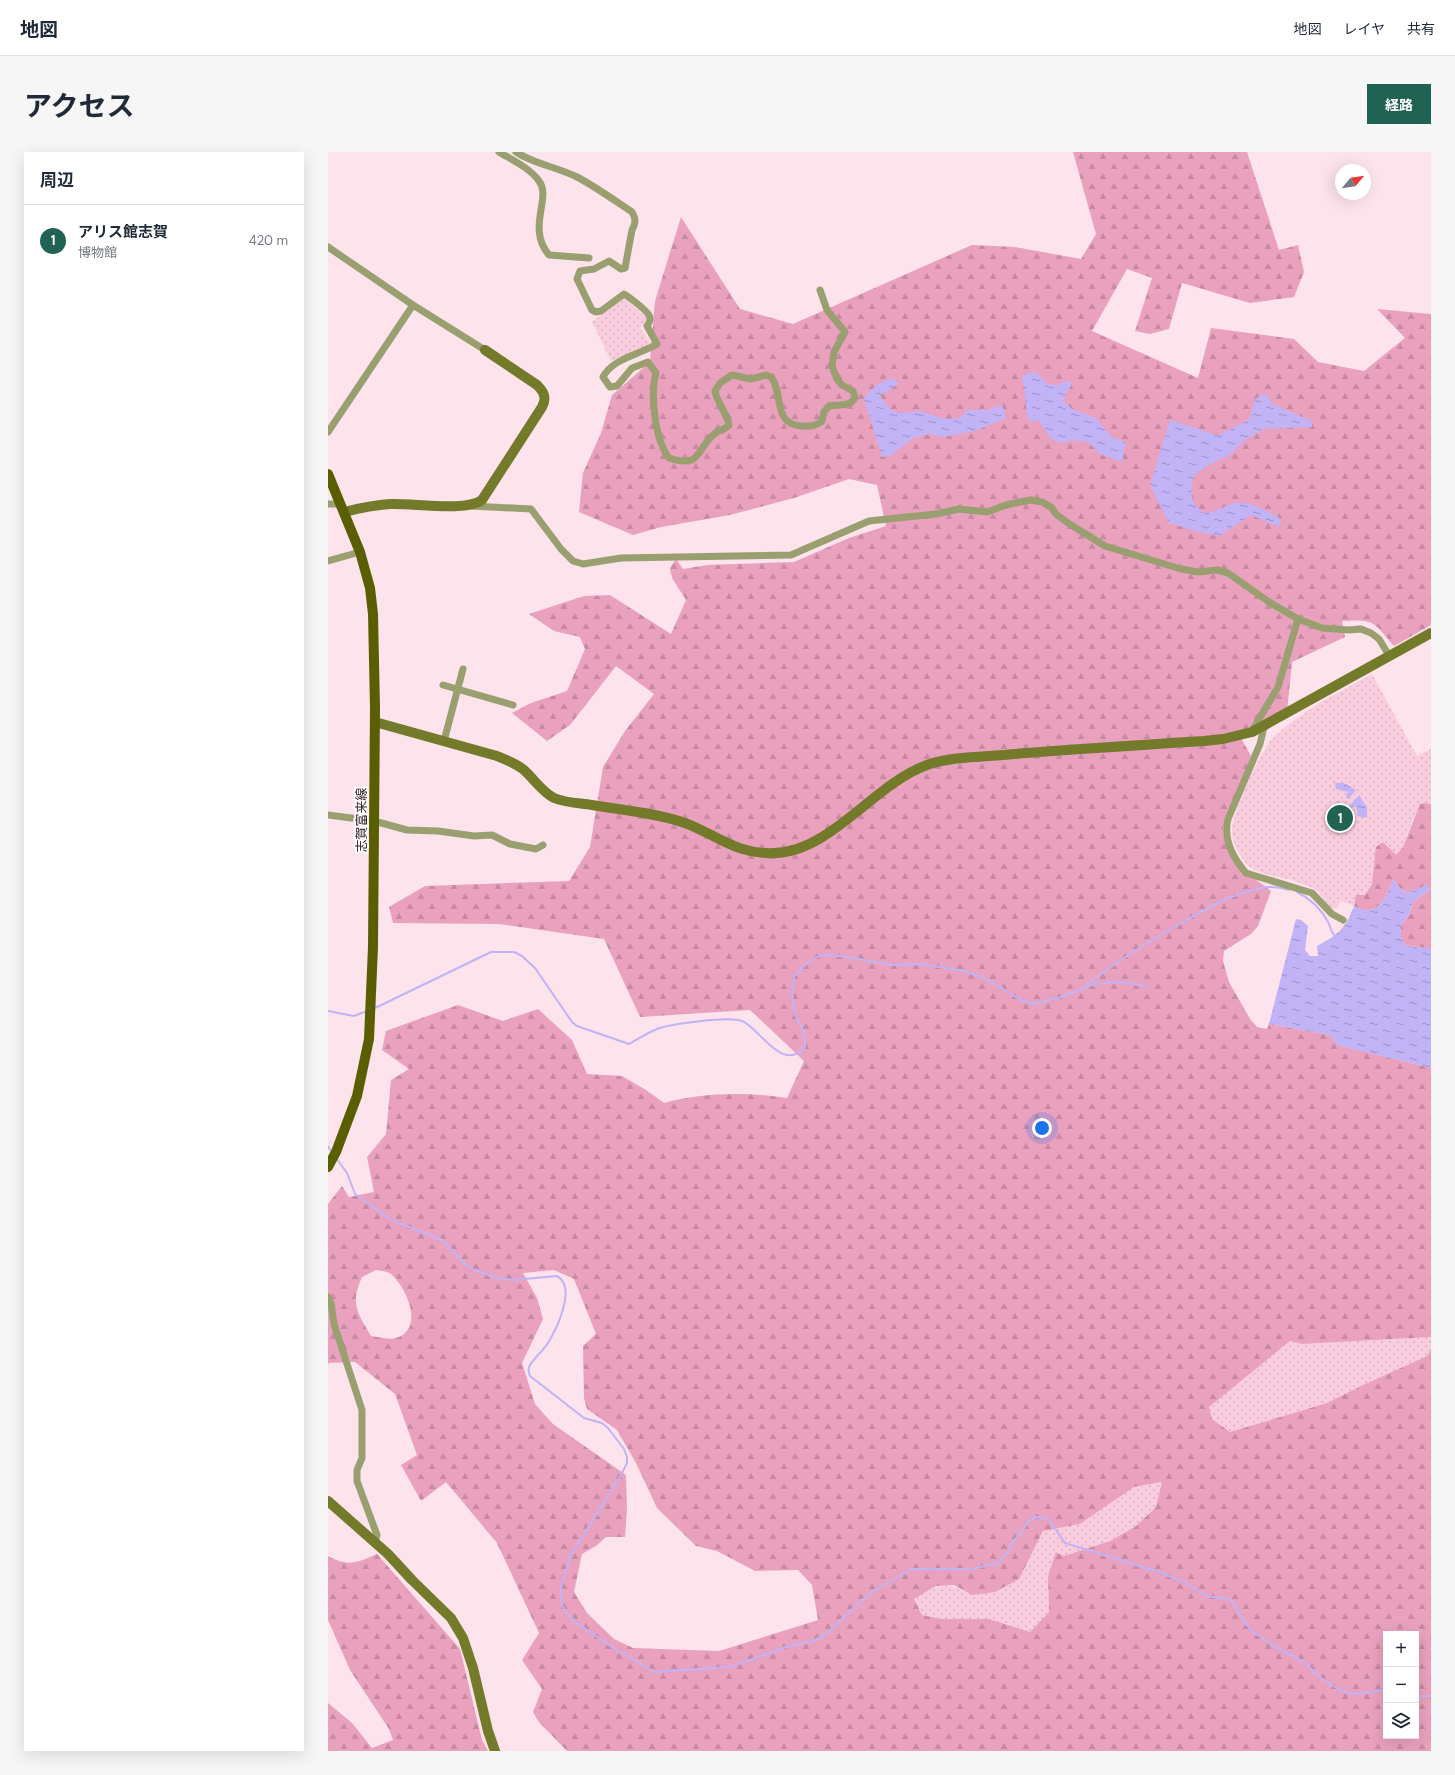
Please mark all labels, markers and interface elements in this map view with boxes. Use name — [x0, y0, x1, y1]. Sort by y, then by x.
text: 地図 — [20, 17, 58, 42]
text: 地図 — [1293, 20, 1321, 38]
text: レイヤ — [1343, 20, 1385, 38]
text: 共有 — [1407, 20, 1435, 38]
button: 経路 — [1367, 84, 1431, 124]
text: アクセス — [24, 88, 135, 125]
north arrow — [1335, 164, 1371, 200]
text: 周辺 — [40, 169, 74, 191]
text: アリス館志賀 — [78, 222, 168, 242]
text: 1 — [51, 232, 55, 249]
text: 420 m — [249, 232, 288, 249]
text: 博物館 — [78, 244, 117, 261]
street label: 志賀富来線 — [353, 787, 370, 853]
pin: 1 — [1327, 803, 1353, 833]
your location — [1032, 1118, 1052, 1138]
map controls — [1383, 1631, 1419, 1739]
button: + — [1383, 1631, 1419, 1667]
button: − — [1383, 1667, 1419, 1703]
button: layers — [1383, 1703, 1419, 1739]

